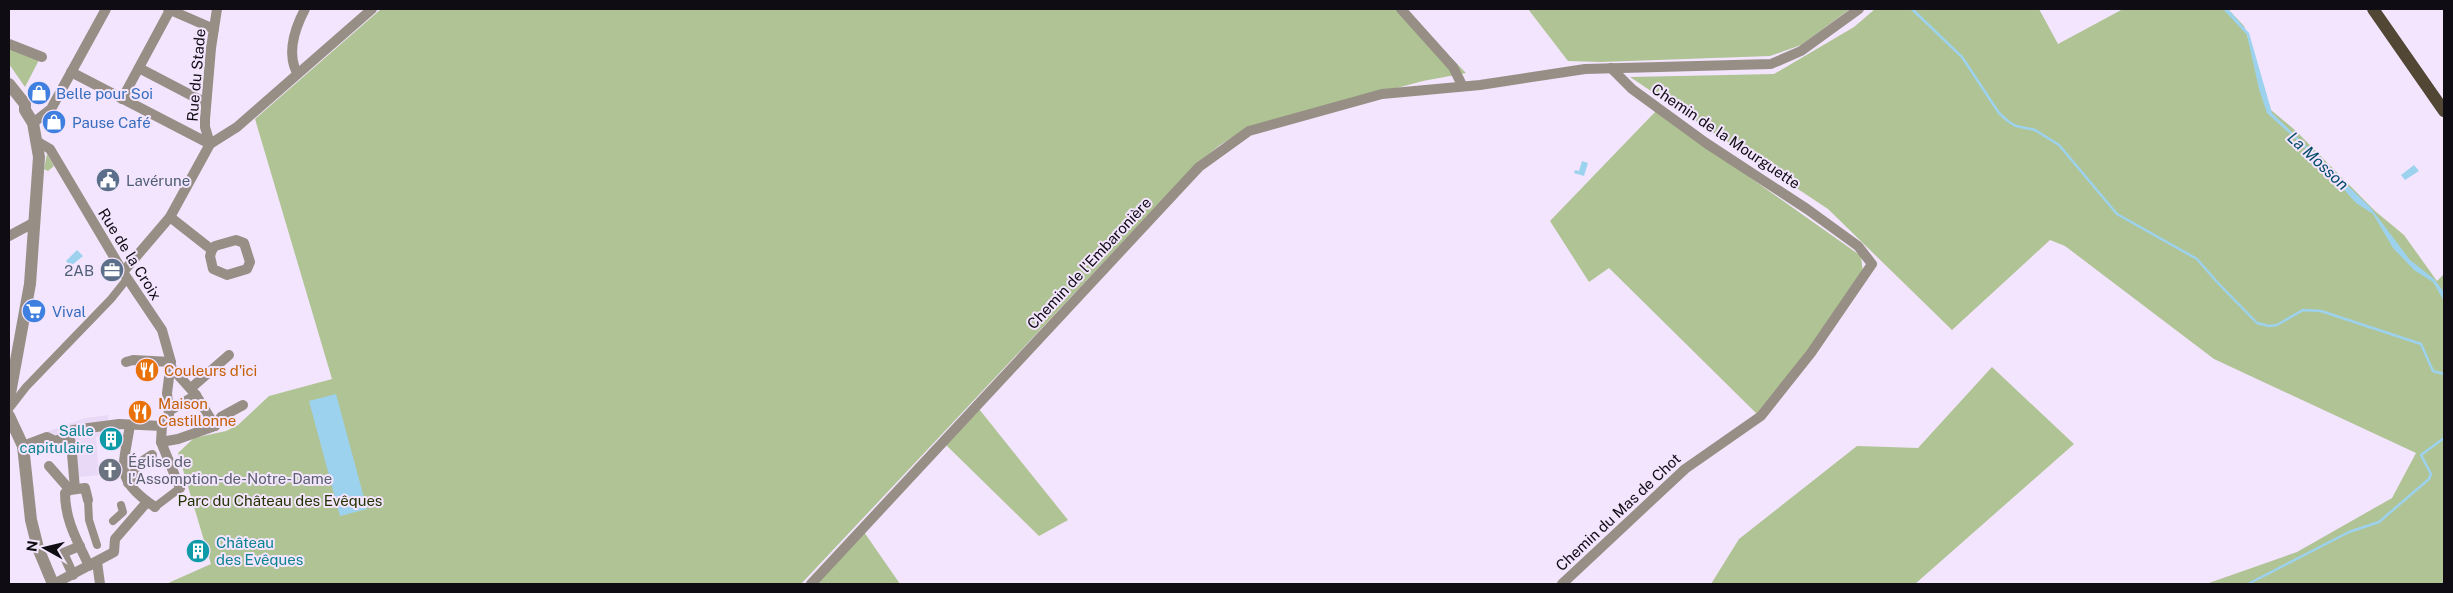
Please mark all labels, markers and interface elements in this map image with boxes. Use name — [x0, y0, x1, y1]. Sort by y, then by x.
street label: Rue du Stade — [183, 28, 209, 122]
shop icon: Belle pour Soi — [26, 80, 52, 106]
street label: Chemin de la Mourguette — [1649, 80, 1803, 192]
place label: Belle pour Soi — [56, 85, 153, 102]
shop icon: Pause Café — [41, 109, 67, 135]
place label: Pause Café — [72, 114, 151, 131]
water label: La Mosson — [2284, 128, 2352, 194]
public building icon: Lavérune — [95, 167, 121, 193]
place label: Lavérune — [126, 172, 190, 189]
street label: Chemin de l'Embaronière — [1024, 194, 1154, 332]
street label: Rue de la Croix — [95, 205, 165, 303]
office icon: 2AB — [99, 257, 125, 283]
place label: 2AB — [64, 262, 94, 279]
supermarket icon: Vival — [21, 298, 47, 324]
place label: Vival — [52, 303, 86, 320]
restaurant icon: Couleurs d'ici — [134, 357, 160, 383]
place label: Couleurs d'ici — [164, 362, 257, 379]
place label: Maison Castillonne — [158, 395, 236, 429]
restaurant icon: Maison Castillonne — [127, 399, 153, 425]
place label: Salle capitulaire — [20, 422, 94, 456]
building icon: Salle capitulaire — [98, 426, 124, 452]
street label: Chemin du Mas de Chot — [1552, 450, 1684, 574]
place label: Église de l'Assomption-de-Notre-Dame — [128, 453, 332, 487]
church icon: Église de l'Assomption-de-Notre-Dame — [97, 457, 123, 483]
park label: Parc du Château des Evêques — [178, 492, 382, 509]
north arrow — [20, 523, 70, 573]
place label: Château des Evêques — [216, 534, 303, 568]
building icon: Château des Evêques — [185, 538, 211, 564]
text: N — [23, 540, 41, 553]

